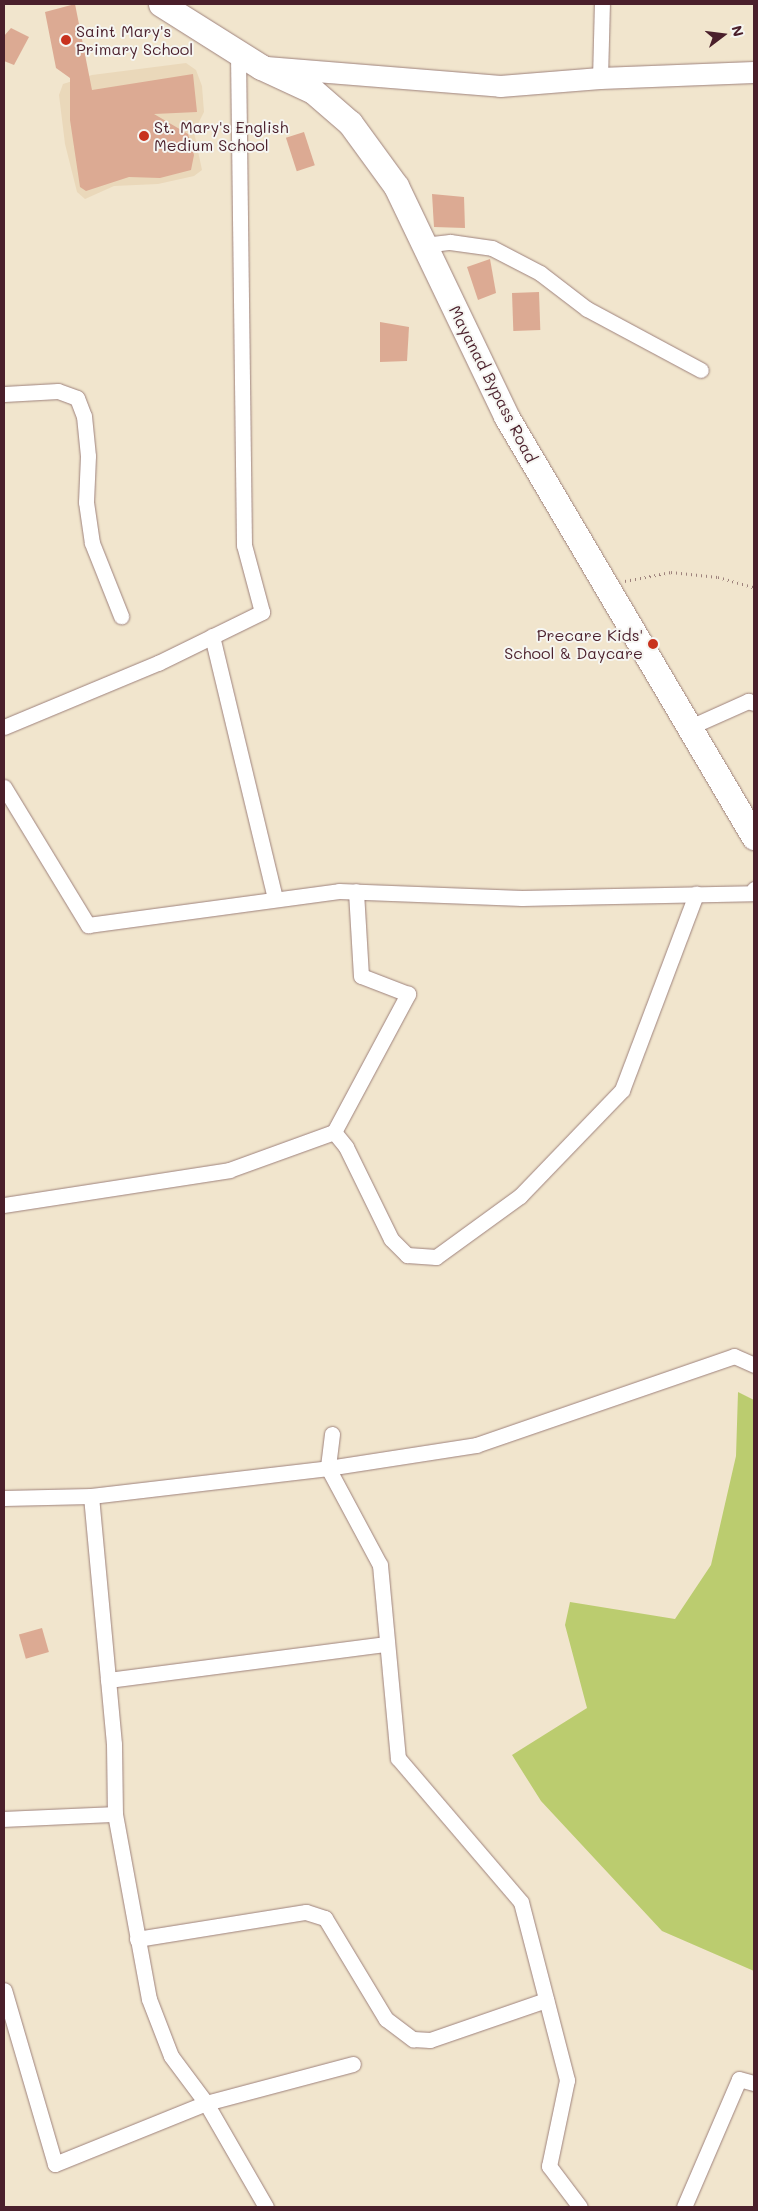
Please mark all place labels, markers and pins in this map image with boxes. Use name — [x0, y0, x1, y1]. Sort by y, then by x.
place label: Saint Mary's Primary School — [76, 21, 193, 59]
marker: Saint Mary's Primary School — [60, 34, 72, 46]
place label: St. Mary's English Medium School — [154, 117, 288, 155]
marker: St. Mary's English Medium School — [138, 130, 150, 142]
place label: Precare Kids' School & Daycare — [504, 625, 643, 663]
marker: Precare Kids' School & Daycare — [647, 638, 659, 650]

